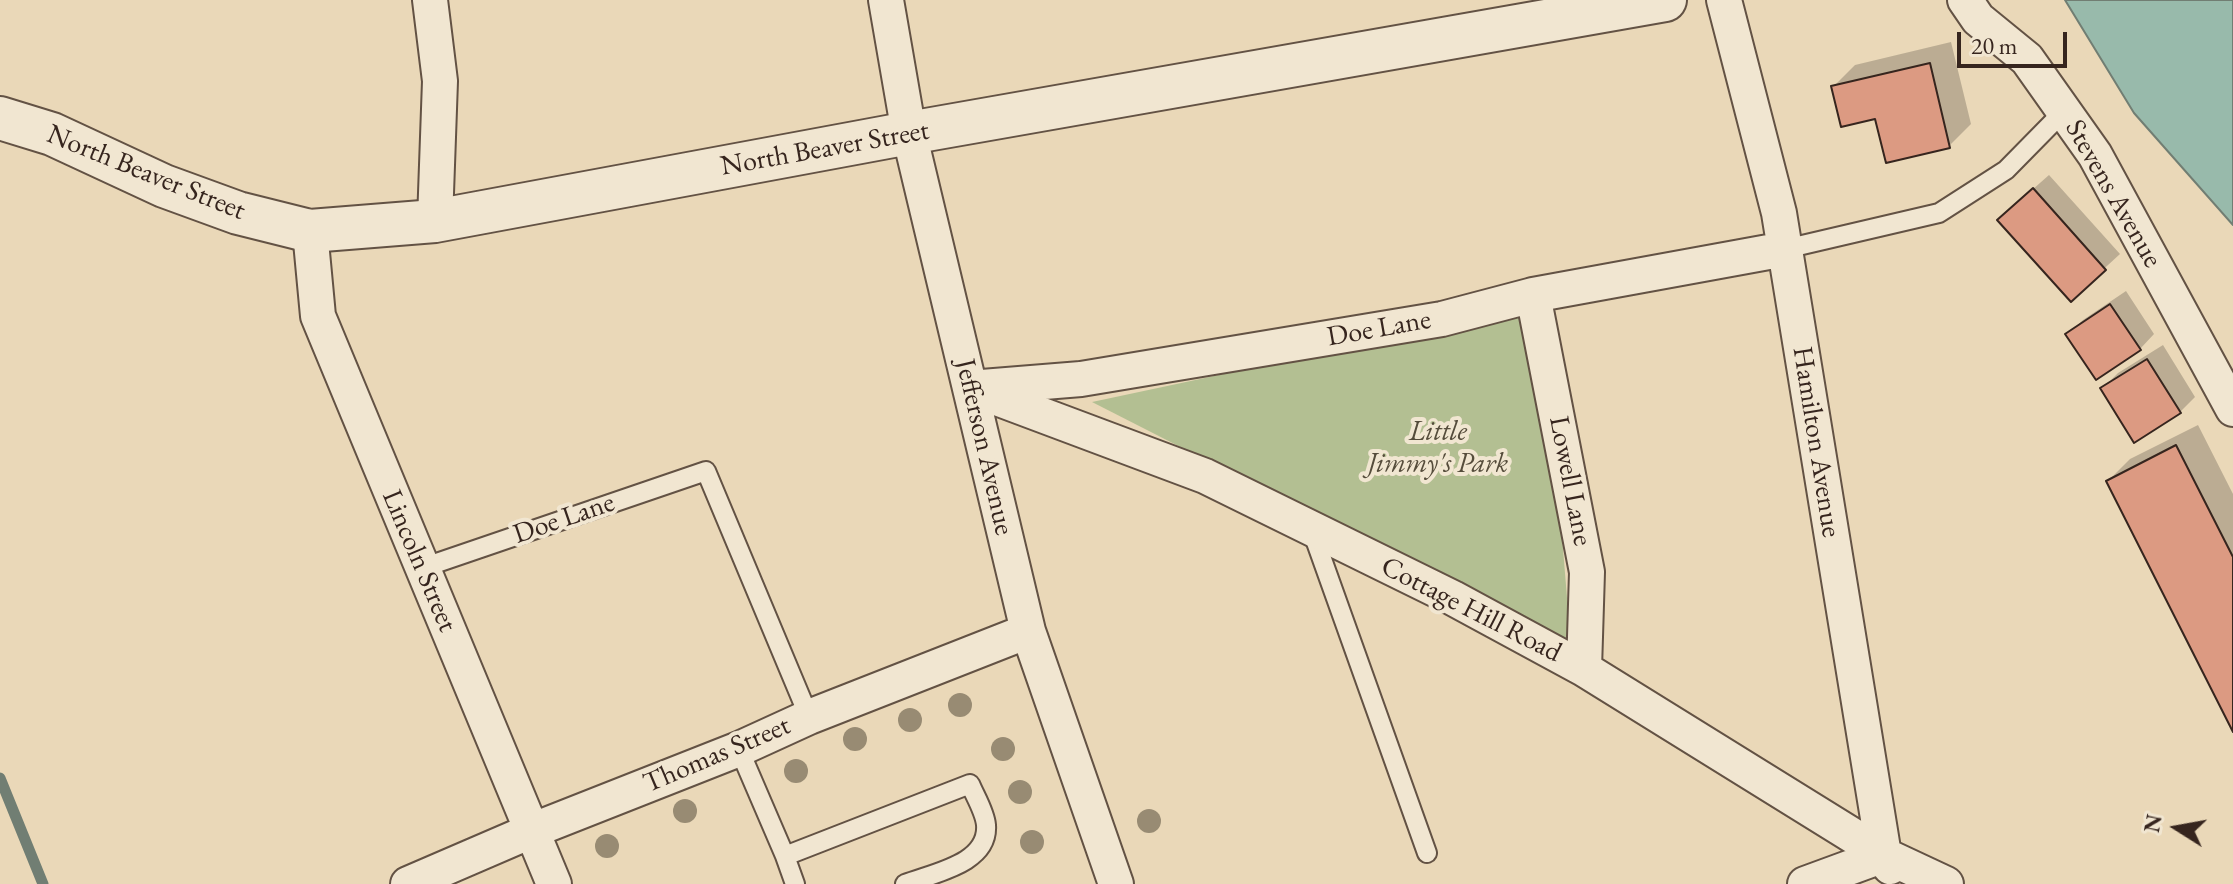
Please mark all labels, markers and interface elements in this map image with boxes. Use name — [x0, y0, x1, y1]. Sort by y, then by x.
scale bar — [1961, 16, 2071, 66]
text: 20 m — [1971, 30, 2018, 61]
street label: North Beaver Street — [718, 114, 932, 184]
street label: Stevens Avenue — [2057, 114, 2169, 274]
street label: North Beaver Street — [42, 118, 250, 228]
street label: Doe Lane — [1325, 303, 1433, 355]
street label: Hamilton Avenue — [1784, 344, 1848, 540]
street label: Jefferson Avenue — [947, 356, 1021, 538]
street label: Lowell Lane — [1541, 413, 1599, 549]
park label: Little Jimmy's Park — [1368, 415, 1508, 481]
street label: Lincoln Street — [374, 485, 464, 637]
street label: Doe Lane — [509, 486, 619, 552]
street label: Cottage Hill Road — [1375, 550, 1567, 670]
street label: Thomas Street — [639, 709, 795, 801]
north arrow — [2137, 788, 2217, 868]
text: N — [2137, 812, 2169, 835]

